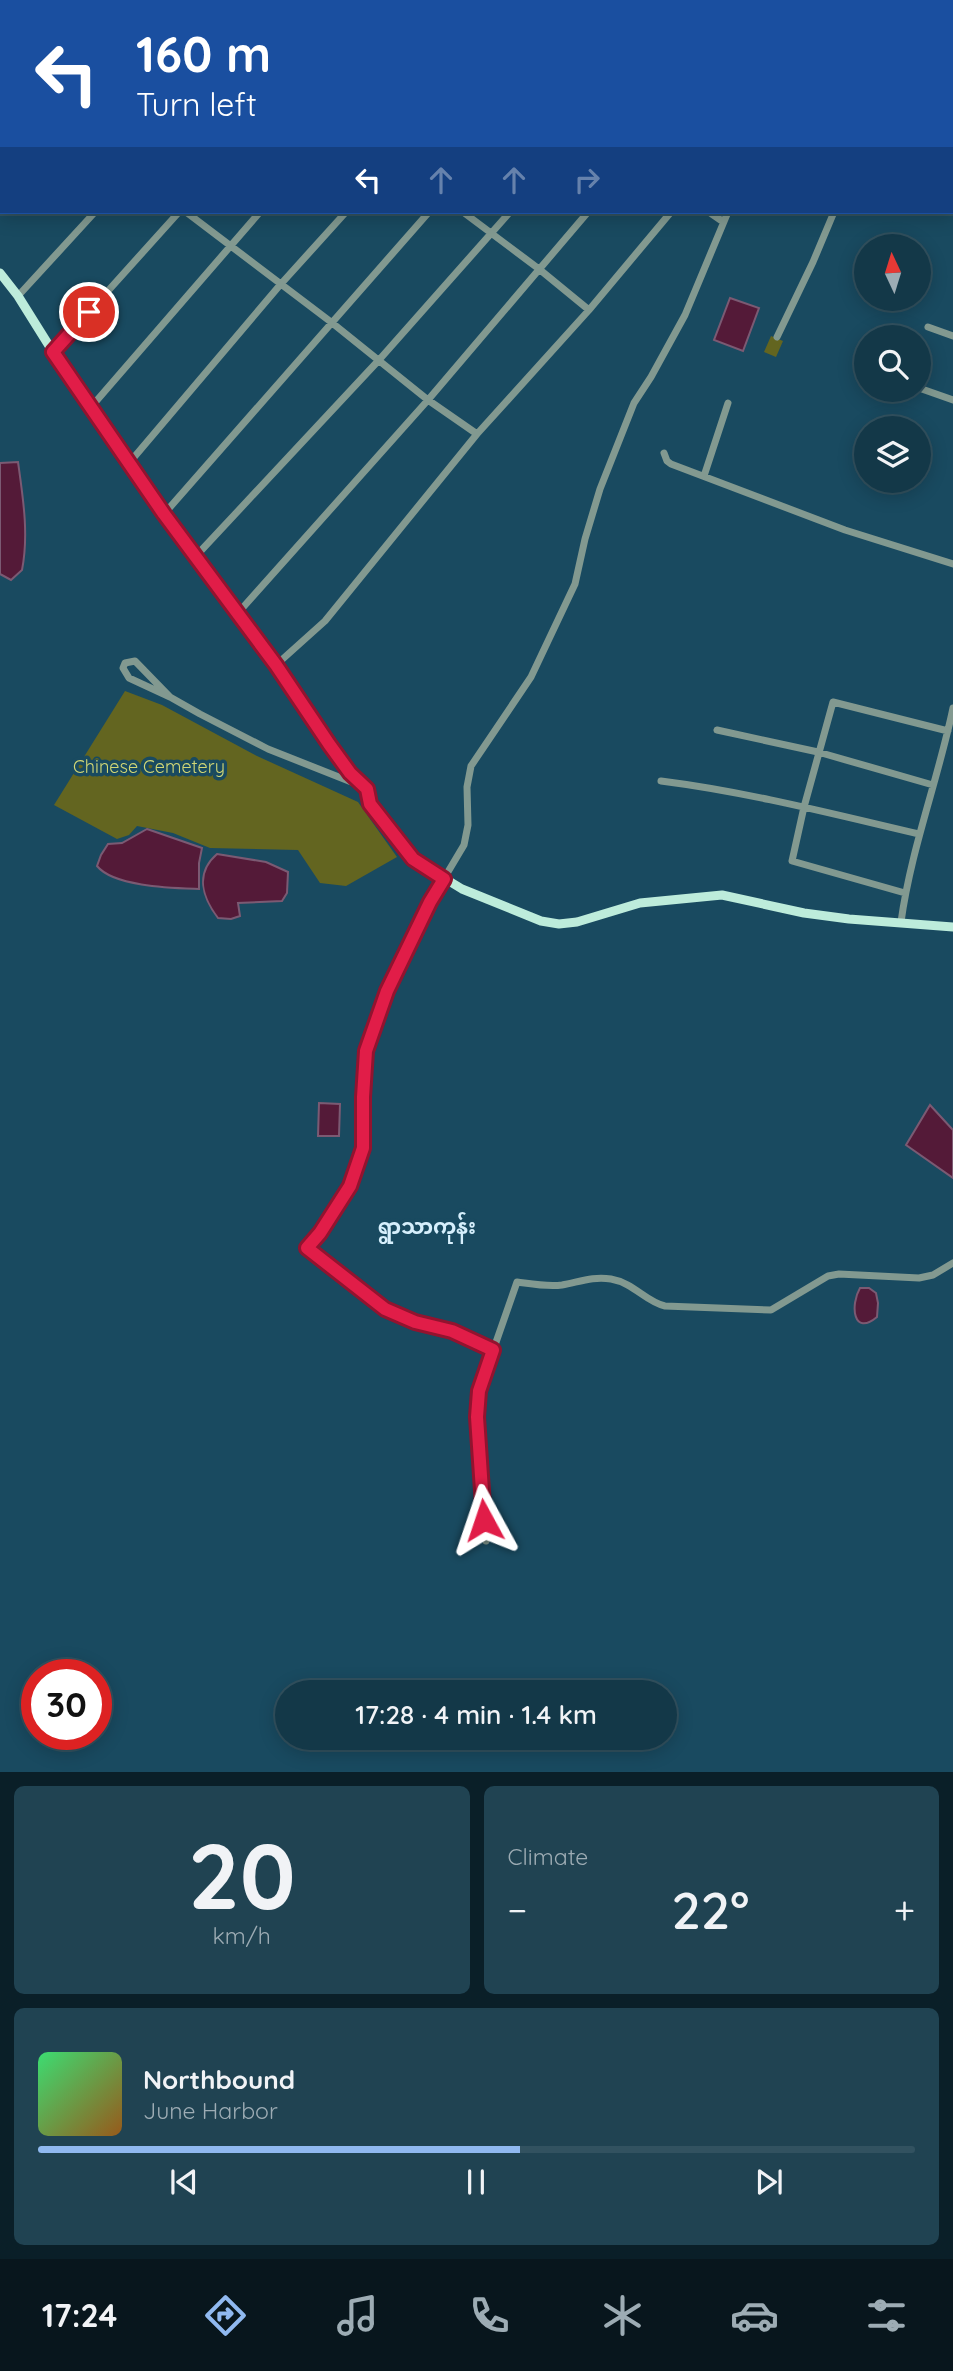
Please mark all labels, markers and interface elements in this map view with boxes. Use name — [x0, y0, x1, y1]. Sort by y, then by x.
text: 160 m — [136, 23, 271, 84]
icon: left — [21, 28, 112, 119]
text: Turn left — [136, 84, 257, 124]
icon: left — [349, 161, 387, 199]
icon: ahead — [422, 161, 460, 199]
icon: ahead — [495, 161, 533, 199]
icon: right — [568, 161, 606, 199]
north arrow — [854, 234, 931, 312]
map controls — [854, 234, 931, 493]
pin — [59, 282, 119, 342]
icon: arrive — [70, 293, 108, 331]
button: search — [854, 325, 931, 402]
button: layers — [854, 416, 931, 493]
park label: Chinese Cemetery — [73, 755, 225, 778]
district label: ရွာသာကုန်း — [378, 1211, 476, 1244]
position arrow — [447, 1483, 521, 1557]
speed limit sign: 30 — [21, 1659, 112, 1750]
text: 17:28 · 4 min · 1.4 km — [355, 1698, 597, 1731]
text: 20 — [188, 1818, 296, 1932]
text: Climate — [508, 1842, 588, 1871]
text: 22° — [671, 1877, 749, 1942]
text: − — [508, 1886, 527, 1934]
text: + — [894, 1886, 915, 1934]
text: km/h — [213, 1921, 271, 1950]
text: Northbound — [143, 2063, 295, 2096]
text: June Harbor — [143, 2096, 278, 2125]
icon: previous — [165, 2163, 203, 2201]
icon: pause — [457, 2163, 495, 2201]
icon: next — [750, 2163, 788, 2201]
icon: directions — [201, 2291, 250, 2340]
icon: music — [333, 2291, 382, 2340]
icon: phone — [465, 2291, 514, 2340]
icon: climate — [598, 2291, 647, 2340]
icon: car — [730, 2291, 779, 2340]
icon: filters — [862, 2291, 911, 2340]
text: 17:24 — [42, 2295, 117, 2335]

